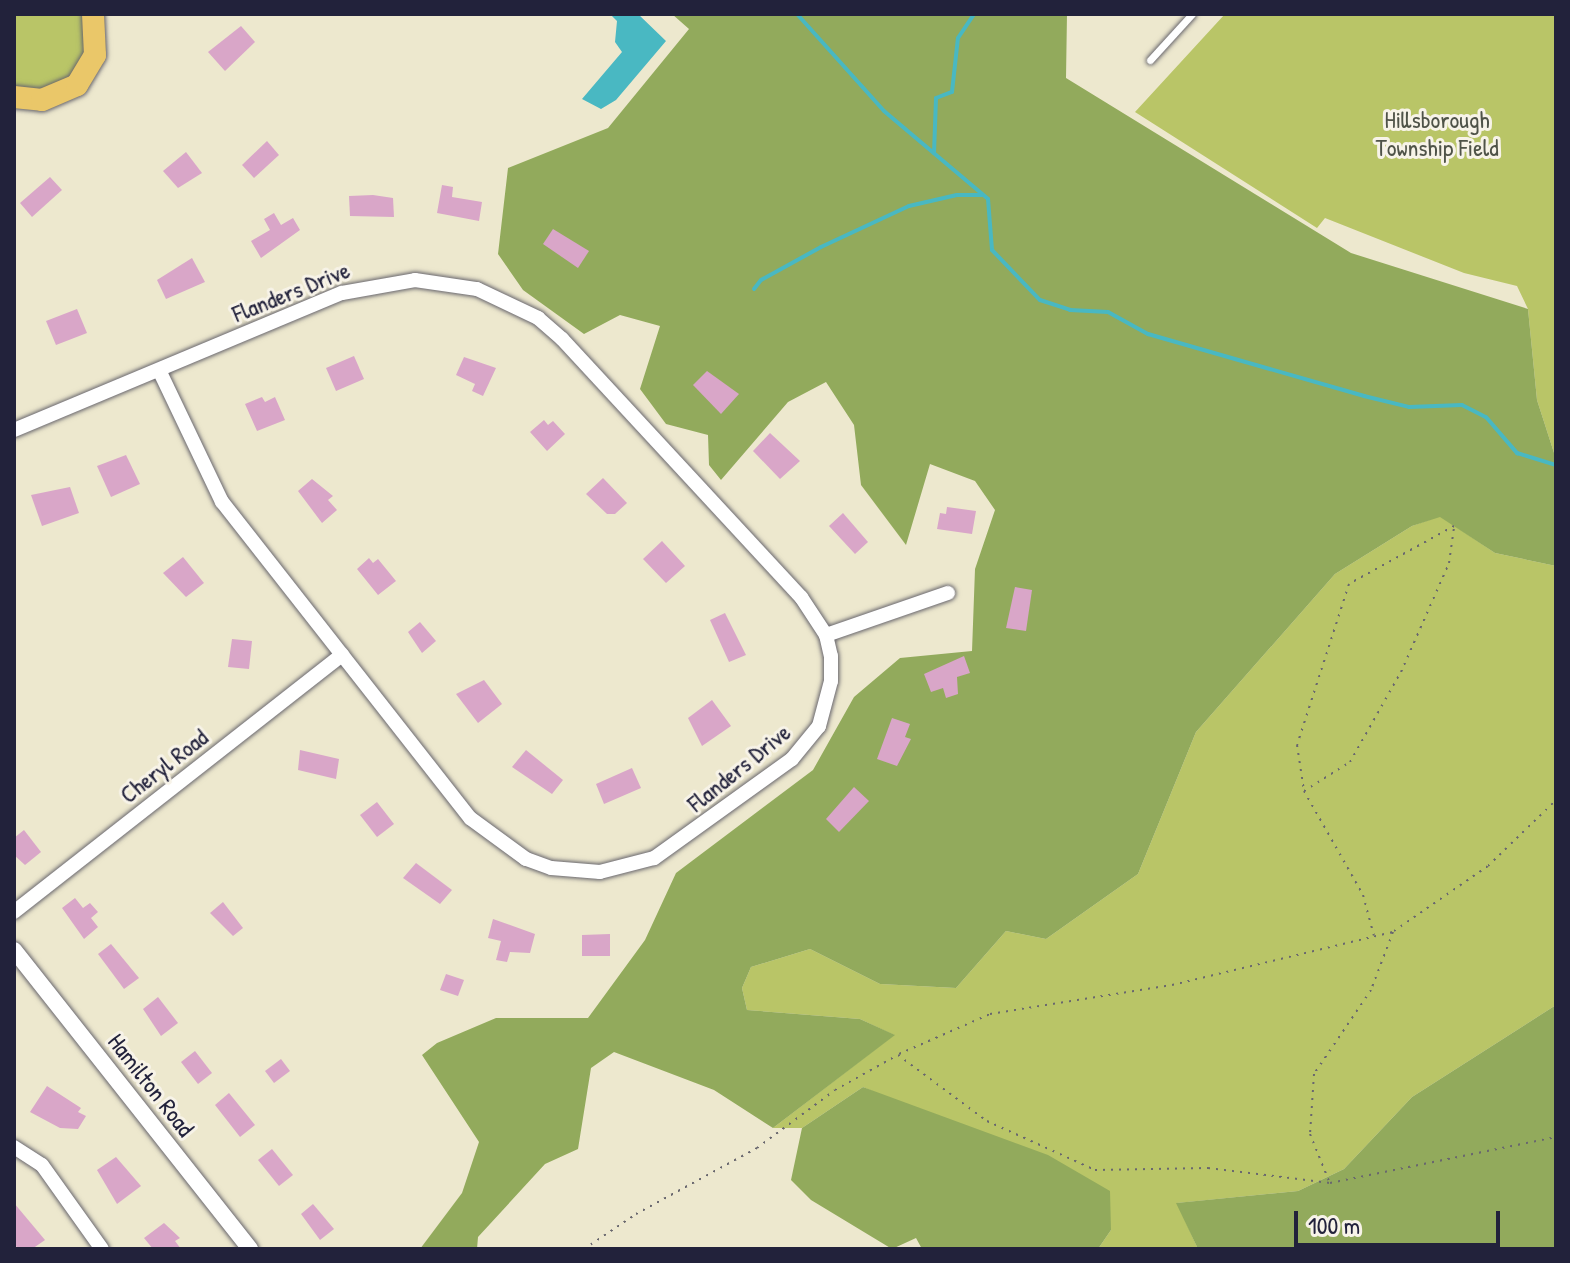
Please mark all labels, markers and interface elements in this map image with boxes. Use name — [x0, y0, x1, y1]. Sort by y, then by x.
park label: Hillsborough Township Field — [1375, 106, 1499, 162]
street label: Flanders Drive — [228, 255, 354, 329]
street label: Flanders Drive — [682, 718, 796, 818]
street label: Cheryl Road — [114, 723, 214, 809]
street label: Hamilton Road — [102, 1028, 200, 1142]
scale bar — [1298, 1195, 1504, 1245]
text: 100 m — [1308, 1209, 1360, 1241]

